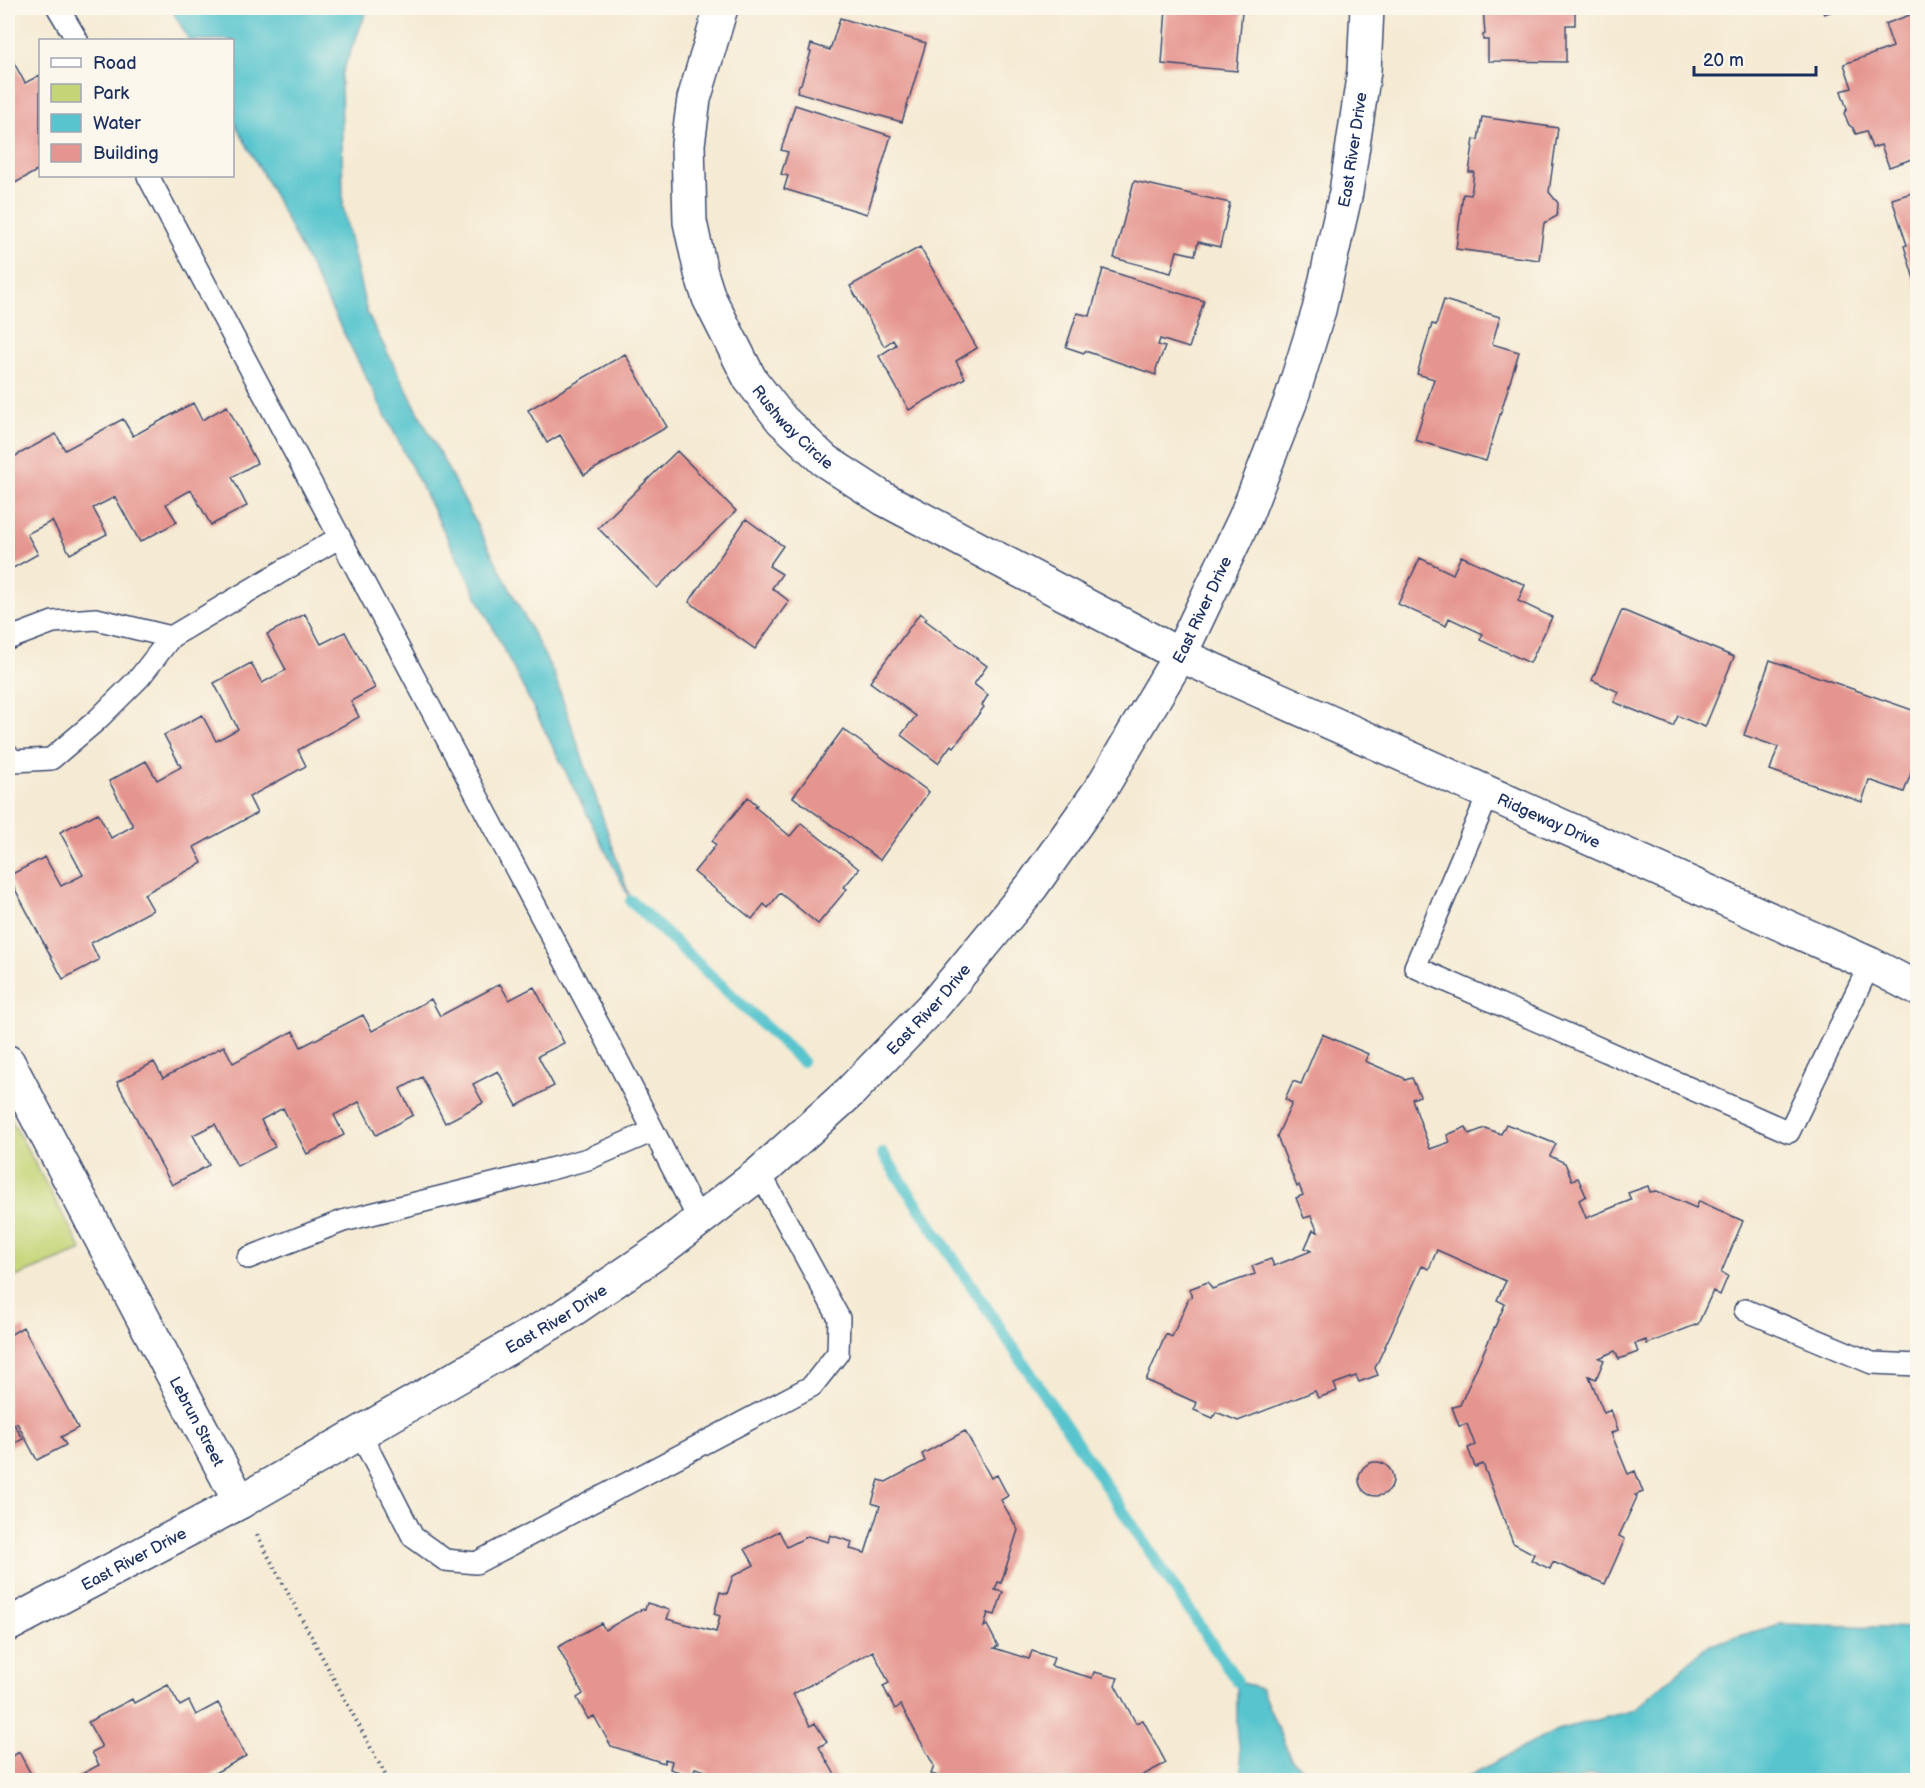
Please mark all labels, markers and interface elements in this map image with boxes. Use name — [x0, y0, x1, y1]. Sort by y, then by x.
legend — [39, 39, 234, 177]
scale bar — [1694, 39, 1816, 77]
text: 20 m — [1703, 50, 1744, 71]
text: Road — [93, 53, 137, 74]
text: Park — [93, 83, 129, 104]
street label: East River Drive — [1335, 91, 1372, 209]
text: Water — [93, 113, 141, 134]
text: Building — [93, 143, 159, 164]
street label: Rushway Circle — [747, 382, 836, 474]
street label: East River Drive — [1169, 553, 1237, 667]
street label: Ridgeway Drive — [1494, 790, 1603, 853]
street label: East River Drive — [883, 960, 975, 1059]
street label: East River Drive — [503, 1281, 612, 1358]
street label: Lebrun Street — [165, 1374, 228, 1470]
street label: East River Drive — [78, 1524, 190, 1595]

